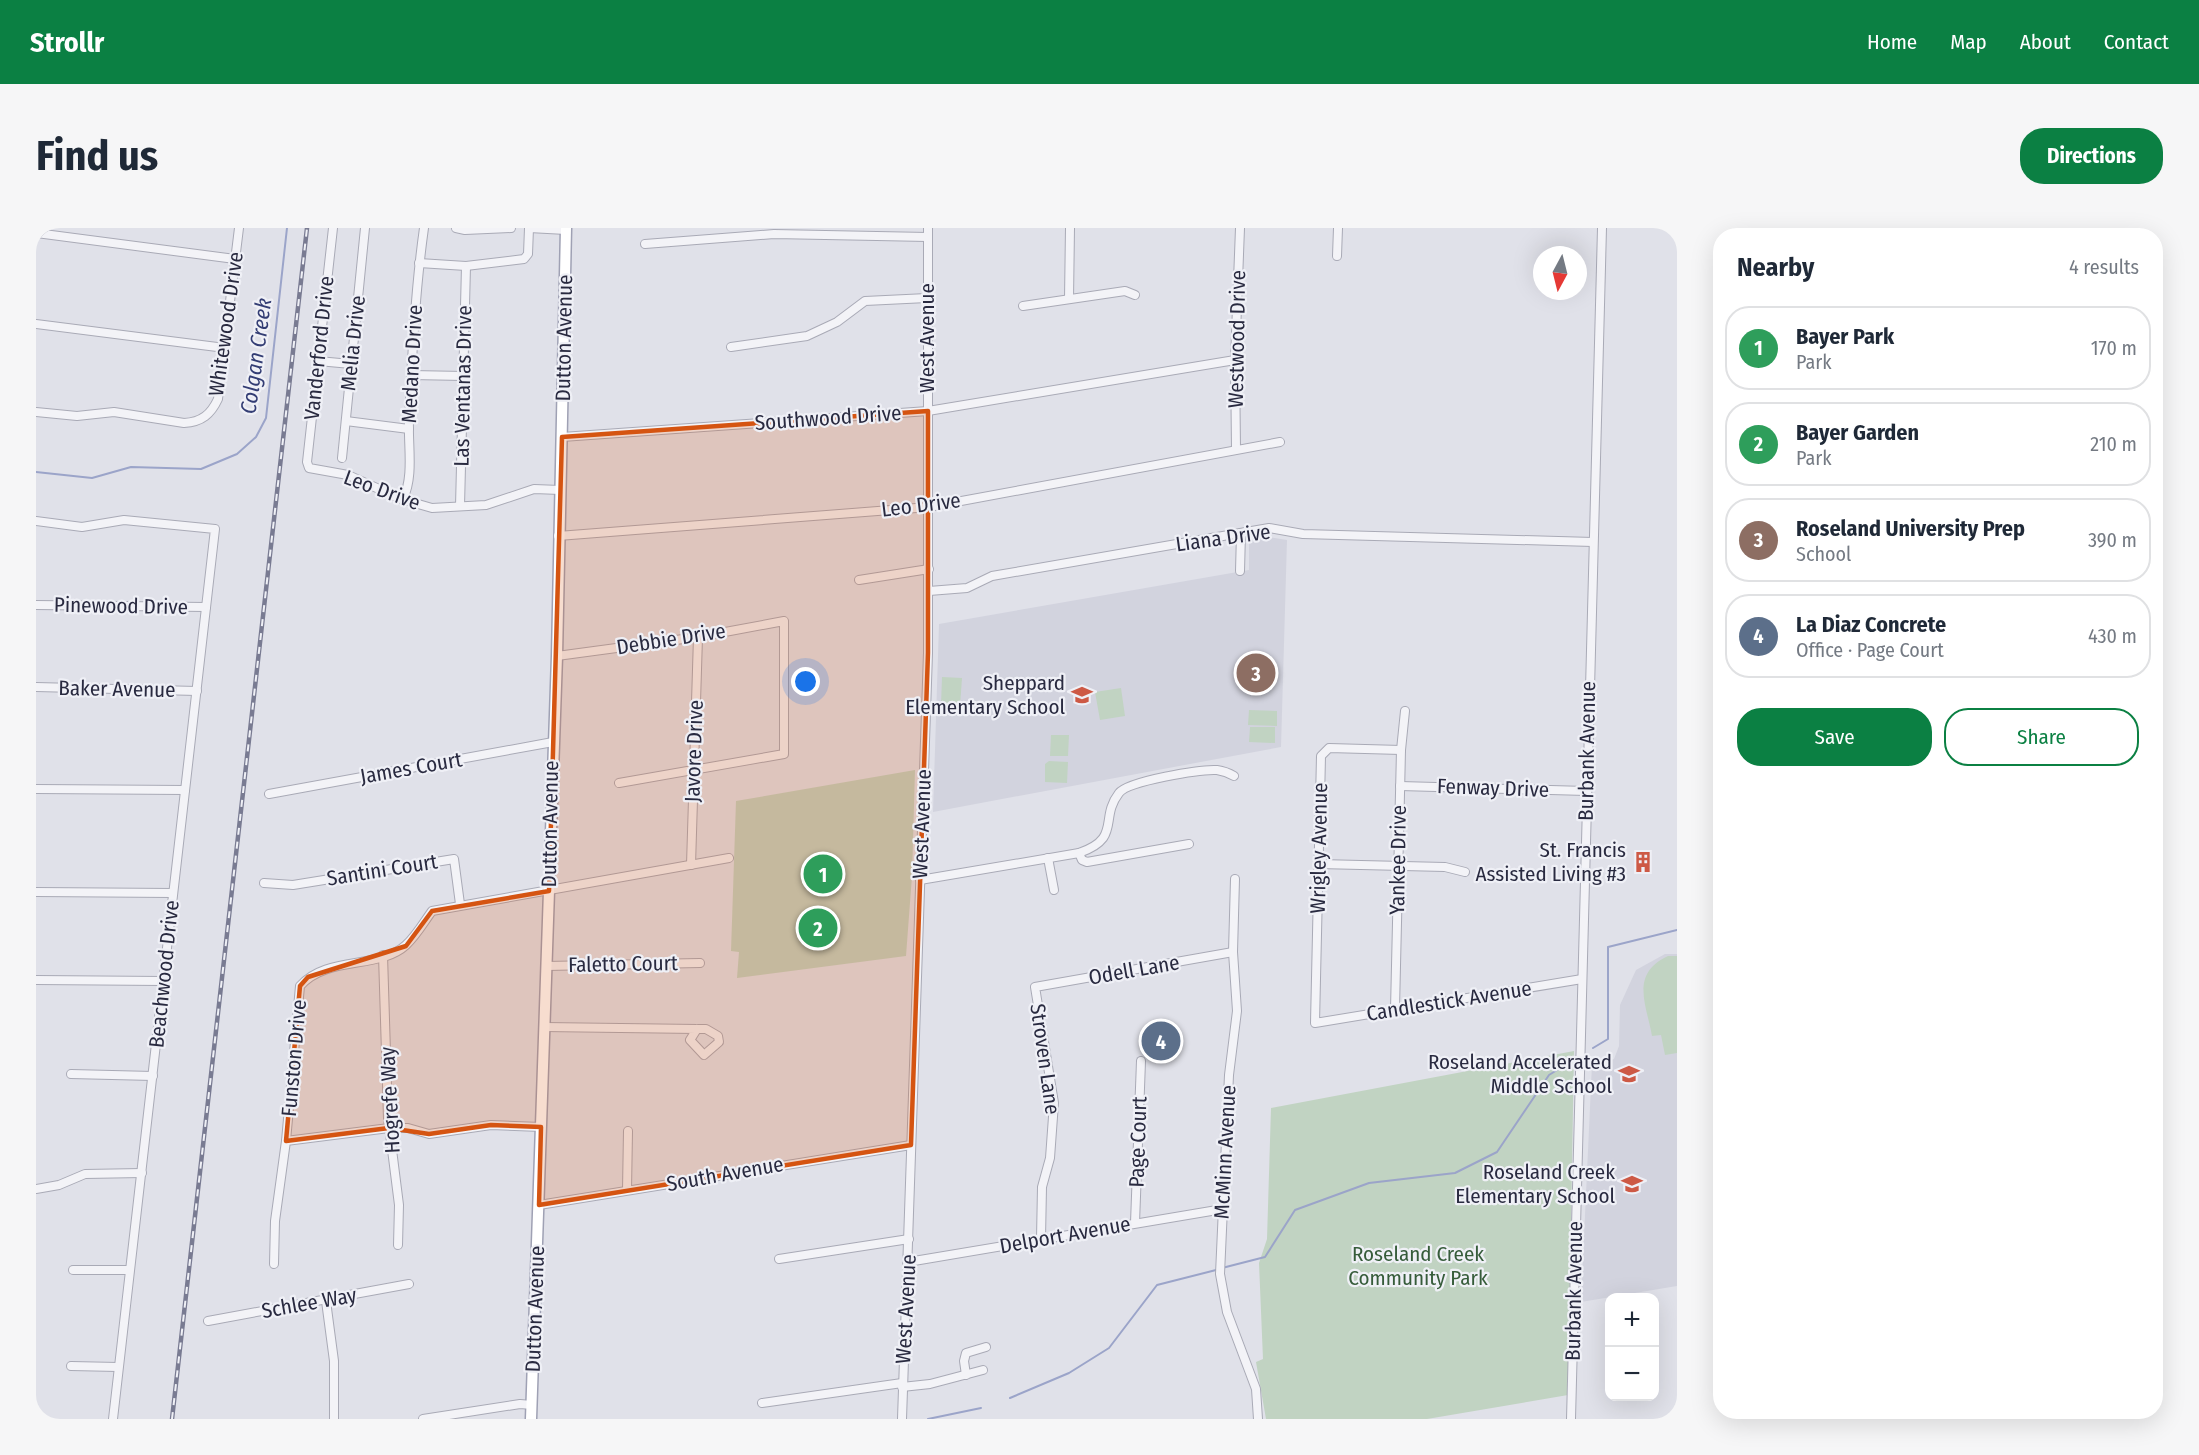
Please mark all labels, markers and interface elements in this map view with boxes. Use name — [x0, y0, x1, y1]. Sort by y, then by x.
text: Strollr — [30, 26, 104, 59]
text: Home — [1867, 29, 1917, 55]
text: Map — [1950, 29, 1987, 55]
text: About — [2020, 29, 2071, 55]
text: Contact — [2104, 29, 2169, 55]
button: Directions — [2020, 128, 2163, 184]
text: Find us — [36, 131, 158, 181]
north arrow — [1533, 246, 1587, 300]
street label: Whitewood Drive — [203, 250, 249, 398]
text: Nearby — [1737, 252, 1814, 283]
text: 4 results — [2069, 255, 2139, 279]
street label: Westwood Drive — [1223, 270, 1251, 408]
street label: Dutton Avenue — [550, 274, 578, 402]
street label: Vanderford Drive — [299, 275, 339, 421]
street label: West Avenue — [914, 283, 940, 393]
street label: Melia Drive — [335, 294, 371, 392]
water label: Colgan Creek — [235, 296, 278, 416]
street label: Medano Drive — [396, 304, 428, 424]
street label: Las Ventanas Drive — [449, 305, 477, 467]
text: Bayer Park — [1796, 323, 1894, 350]
text: 1 — [1754, 336, 1763, 360]
text: 170 m — [2091, 336, 2137, 360]
text: Park — [1796, 350, 1832, 374]
street label: Southwood Drive — [754, 400, 902, 436]
text: Bayer Garden — [1796, 419, 1919, 446]
text: 2 — [1754, 432, 1763, 456]
text: 210 m — [2090, 432, 2137, 456]
text: Park — [1796, 446, 1832, 470]
street label: Leo Drive — [340, 464, 424, 516]
street label: Leo Drive — [880, 487, 962, 523]
text: Roseland University Prep — [1796, 515, 2025, 542]
street label: Liana Drive — [1174, 518, 1272, 558]
text: 3 — [1754, 528, 1763, 552]
text: 390 m — [2088, 528, 2137, 552]
text: School — [1796, 542, 1851, 566]
street label: Pinewood Drive — [54, 592, 188, 620]
text: La Diaz Concrete — [1796, 611, 1946, 638]
street label: Debbie Drive — [615, 618, 727, 660]
text: 4 — [1753, 624, 1764, 648]
text: 430 m — [2088, 624, 2137, 648]
text: Office · Page Court — [1796, 638, 1944, 662]
pin: 3 — [1236, 650, 1276, 696]
your location — [791, 667, 820, 696]
place label: Sheppard Elementary School — [905, 670, 1065, 720]
street label: Baker Avenue — [58, 675, 176, 703]
street label: Burbank Avenue — [1573, 681, 1601, 821]
school or university icon: Sheppard Elementary School — [1070, 683, 1094, 707]
street label: Javore Drive — [679, 699, 709, 803]
button: Save — [1737, 708, 1932, 766]
button: Share — [1944, 708, 2139, 766]
street label: James Court — [358, 746, 464, 790]
street label: Dutton Avenue — [536, 760, 564, 888]
street label: West Avenue — [907, 769, 937, 879]
street label: Fenway Drive — [1437, 773, 1549, 803]
street label: Wrigley Avenue — [1305, 782, 1333, 914]
street label: Yankee Drive — [1384, 805, 1412, 915]
place label: St. Francis Assisted Living #3 — [1476, 837, 1626, 887]
street label: Santini Court — [325, 848, 439, 892]
building icon: St. Francis Assisted Living #3 — [1631, 850, 1655, 874]
pin: 1 — [804, 852, 842, 896]
street label: Beachwood Drive — [143, 899, 185, 1049]
pin: 2 — [798, 906, 838, 950]
street label: Odell Lane — [1087, 949, 1181, 991]
street label: Faletto Court — [568, 950, 678, 978]
street label: Candlestick Avenue — [1365, 975, 1533, 1027]
street label: Funston Drive — [276, 998, 312, 1118]
street label: Stroven Lane — [1024, 1002, 1066, 1116]
pin: 4 — [1142, 1018, 1180, 1064]
street label: Hogrefe Way — [374, 1045, 406, 1154]
place label: Roseland Accelerated Middle School — [1428, 1049, 1612, 1099]
school or university icon: Roseland Accelerated Middle School — [1617, 1062, 1641, 1086]
street label: McMinn Avenue — [1209, 1084, 1241, 1220]
street label: Page Court — [1123, 1096, 1153, 1188]
street label: South Avenue — [664, 1151, 786, 1197]
place label: Roseland Creek Elementary School — [1455, 1159, 1615, 1209]
school or university icon: Roseland Creek Elementary School — [1620, 1172, 1644, 1196]
street label: Delport Avenue — [997, 1211, 1133, 1259]
street label: Burbank Avenue — [1560, 1221, 1588, 1361]
park label: Roseland Creek Community Park — [1348, 1241, 1488, 1291]
street label: Dutton Avenue — [520, 1245, 550, 1373]
street label: West Avenue — [890, 1254, 922, 1364]
street label: Schlee Way — [259, 1282, 359, 1324]
map controls — [1605, 1293, 1659, 1401]
button: + — [1605, 1293, 1659, 1347]
button: − — [1605, 1347, 1659, 1401]

